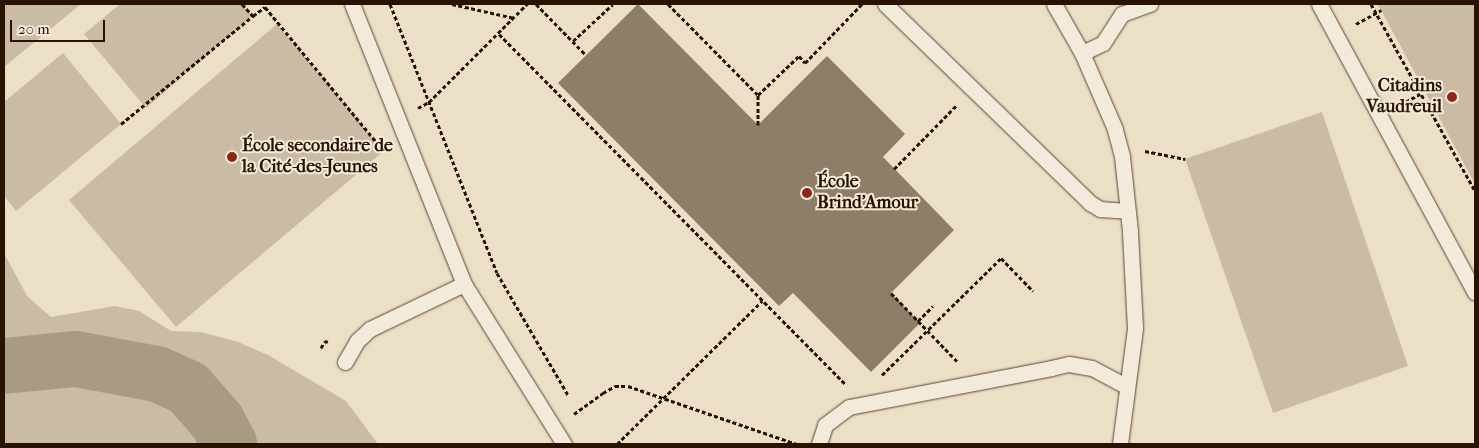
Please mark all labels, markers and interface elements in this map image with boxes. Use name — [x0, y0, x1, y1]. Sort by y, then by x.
scale bar — [12, 10, 108, 42]
text: 20 m — [18, 20, 50, 38]
place label: Citadins Vaudreuil — [1366, 76, 1442, 118]
marker: Citadins Vaudreuil — [1446, 91, 1458, 103]
place label: École secondaire de la Cité-des-Jeunes — [242, 136, 393, 178]
marker: École secondaire de la Cité-des-Jeunes — [226, 151, 238, 163]
place label: École Brind'Amour — [817, 172, 918, 214]
marker: École Brind'Amour — [801, 187, 813, 199]

